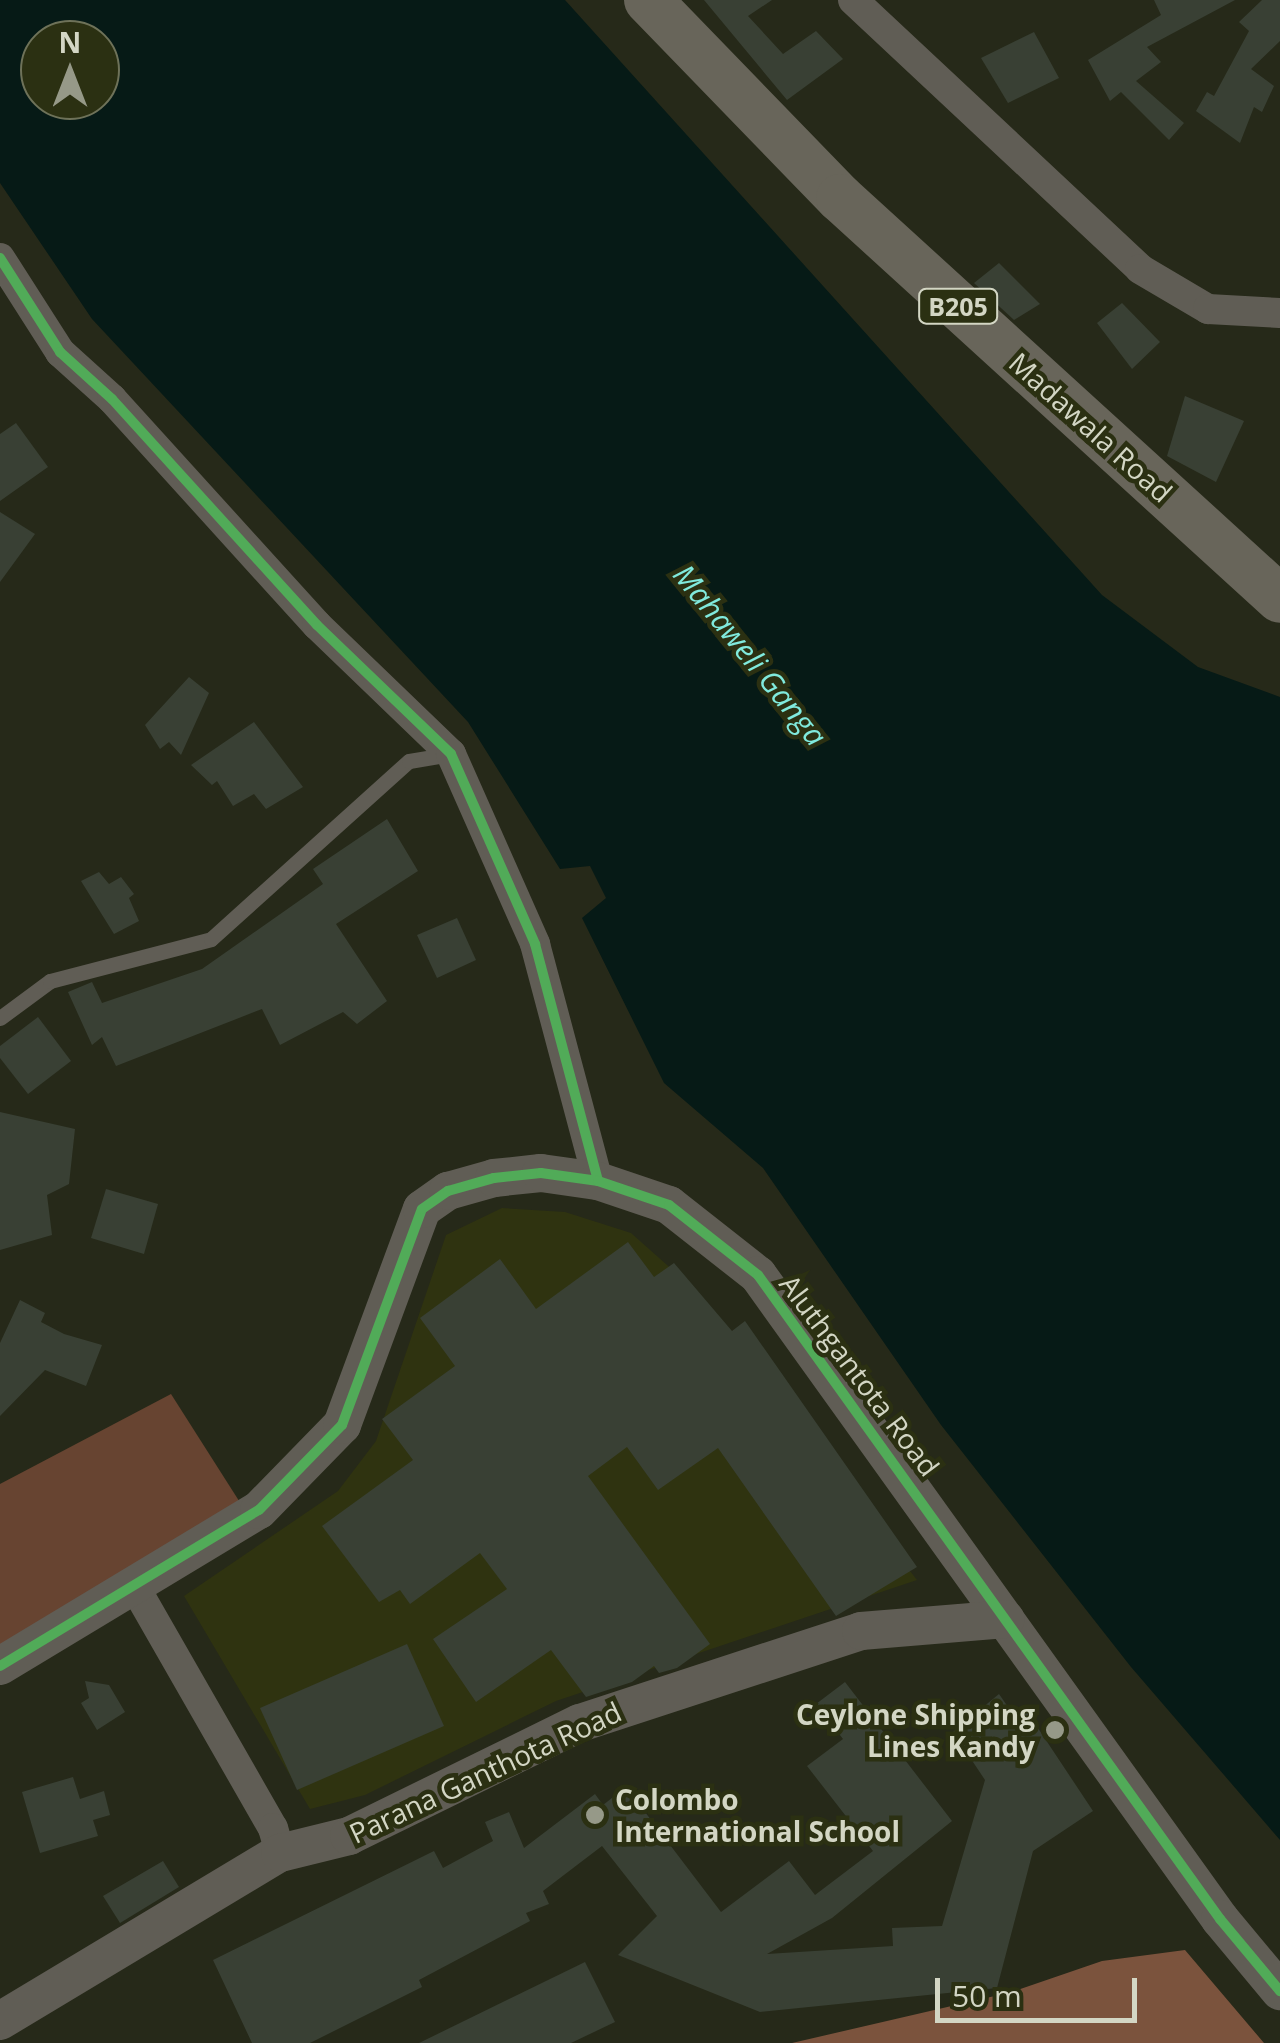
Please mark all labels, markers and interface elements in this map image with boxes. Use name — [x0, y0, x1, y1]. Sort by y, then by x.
north arrow — [20, 20, 120, 120]
text: N — [59, 23, 81, 61]
road number: B205 — [918, 286, 998, 326]
street label: Madawala Road — [1003, 345, 1179, 509]
water label: Mahaweli Ganga — [666, 557, 834, 753]
street label: Aluthgantota Road — [773, 1268, 947, 1482]
street label: Parana Ganthota Road — [344, 1694, 626, 1850]
place label: Ceylone Shipping Lines Kandy — [796, 1697, 1035, 1763]
marker: Ceylone Shipping Lines Kandy — [1044, 1719, 1066, 1741]
place label: Colombo International School — [615, 1782, 900, 1848]
marker: Colombo International School — [584, 1804, 606, 1826]
scale bar — [940, 1958, 1142, 2020]
text: 50 m — [952, 1975, 1022, 2016]

